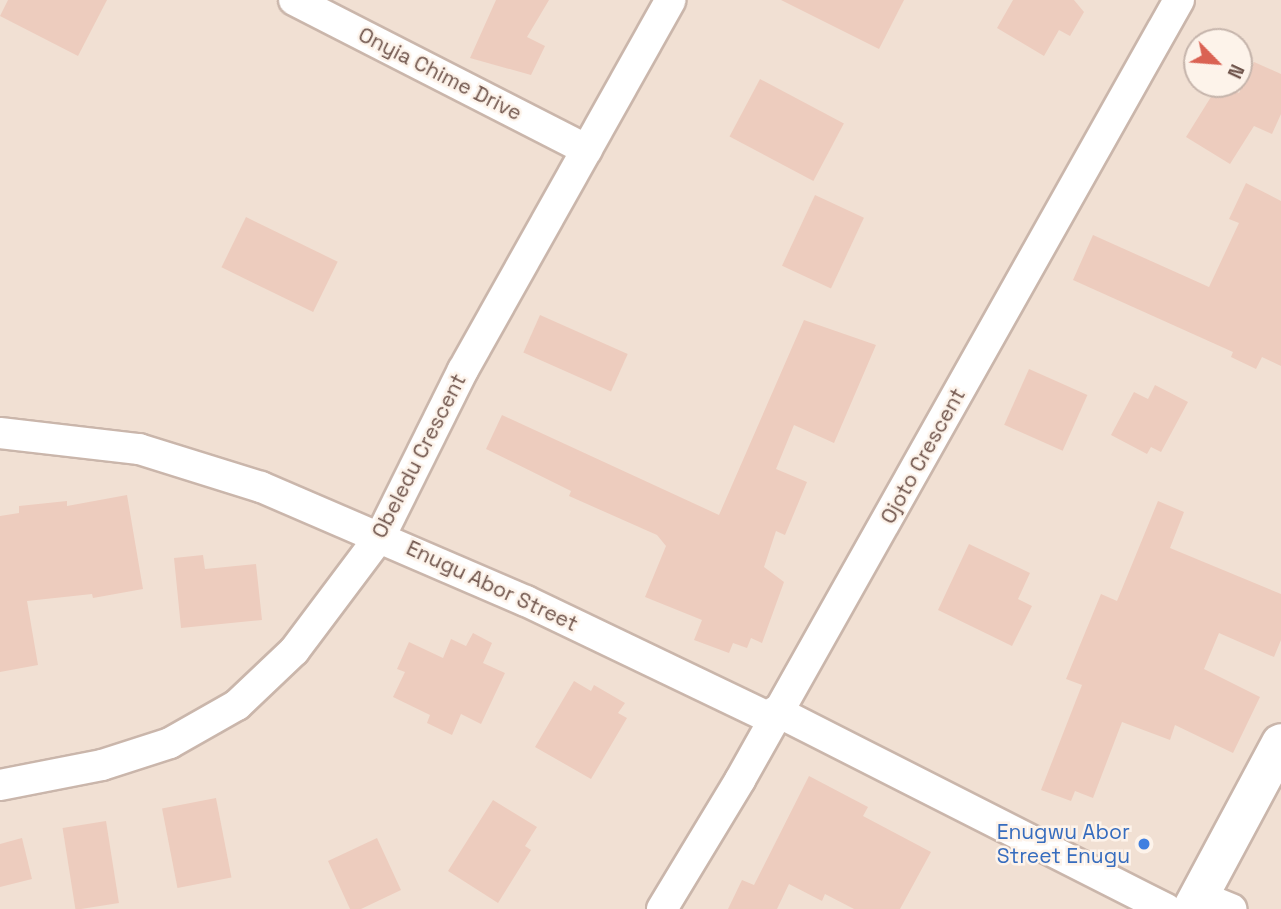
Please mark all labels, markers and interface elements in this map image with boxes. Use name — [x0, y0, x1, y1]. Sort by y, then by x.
street label: Onyia Chime Drive — [354, 22, 526, 126]
north arrow — [1183, 28, 1253, 98]
text: N — [1222, 60, 1250, 82]
street label: Obeledu Crescent — [367, 370, 471, 542]
street label: Ojoto Crescent — [875, 384, 971, 528]
street label: Enugu Abor Street — [402, 535, 582, 637]
place label: Enugwu Abor Street Enugu — [996, 819, 1130, 869]
marker: Enugwu Abor Street Enugu — [1136, 836, 1152, 852]

